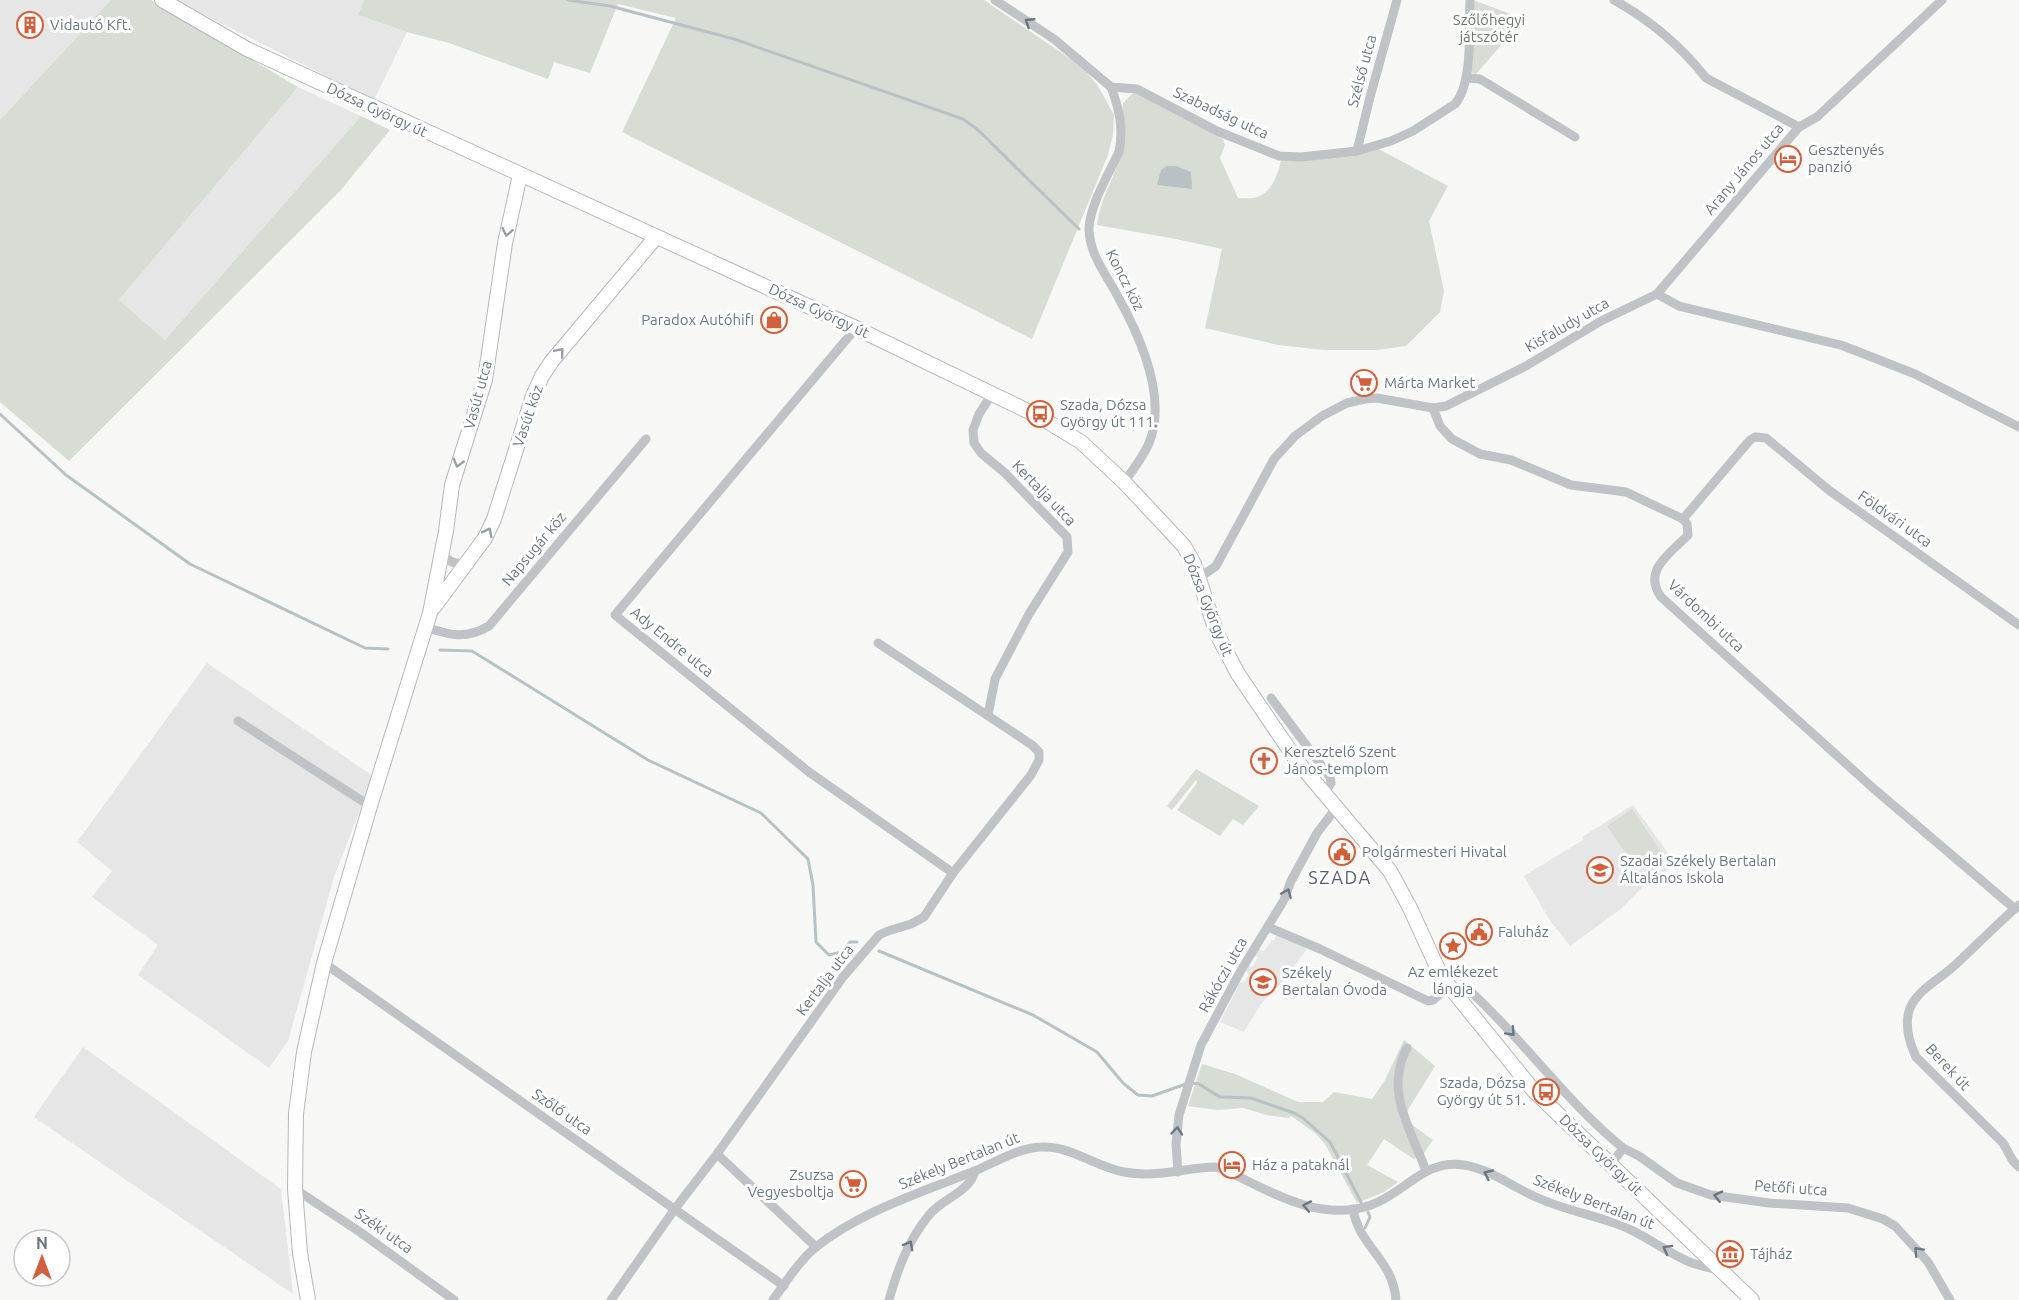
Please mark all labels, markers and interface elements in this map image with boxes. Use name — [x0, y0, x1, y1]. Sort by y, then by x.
building icon: Vidautó Kft. — [15, 10, 45, 40]
park label: Szőlőhegyi játszótér — [1453, 11, 1525, 45]
place label: Vidautó Kft. — [50, 16, 131, 33]
one-way arrow — [1024, 18, 1035, 29]
street label: Szélső utca — [1344, 33, 1379, 109]
street label: Dózsa György út — [324, 79, 430, 140]
street label: Szabadság utca — [1171, 83, 1272, 142]
street label: Arany János utca — [1701, 120, 1787, 218]
place label: Gesztenyés panzió — [1808, 141, 1884, 175]
hotel icon: Gesztenyés panzió — [1773, 144, 1803, 174]
one-way arrow — [501, 227, 514, 237]
street label: Koncz köz — [1103, 246, 1148, 313]
street label: Dózsa György út — [766, 280, 872, 341]
street label: Kisfaludy utca — [1522, 294, 1612, 355]
shop icon: Paradox Autóhifi — [759, 305, 789, 335]
place label: Paradox Autóhifi — [641, 311, 754, 328]
one-way arrow — [552, 348, 563, 359]
street label: Vasút utca — [460, 359, 495, 431]
supermarket icon: Márta Market — [1349, 368, 1379, 398]
place label: Márta Market — [1384, 374, 1475, 391]
street label: Vasút köz — [509, 383, 546, 449]
place label: Szada, Dózsa György út 111. — [1060, 396, 1158, 430]
bus stop icon: Szada, Dózsa György út 111. — [1025, 399, 1055, 429]
street label: Kertalja utca — [1009, 456, 1080, 529]
one-way arrow — [453, 457, 465, 468]
street label: Földvári utca — [1855, 487, 1935, 550]
street label: Napsugár köz — [498, 508, 569, 589]
one-way arrow — [481, 527, 492, 538]
street label: Dózsa György út — [1180, 551, 1237, 659]
street label: Várdombi utca — [1665, 576, 1748, 655]
street label: Ady Endre utca — [628, 603, 717, 680]
place label: Keresztelő Szent János-templom — [1284, 743, 1396, 777]
church icon: Keresztelő Szent János-templom — [1249, 746, 1279, 776]
public building icon: Polgármesteri Hivatal — [1327, 837, 1357, 867]
place label: Polgármesteri Hivatal — [1362, 843, 1507, 860]
place label: Szadai Székely Bertalan Általános Iskola — [1620, 852, 1776, 886]
school or university icon: Szadai Székely Bertalan Általános Iskola — [1585, 855, 1615, 885]
district label: SZADA — [1308, 867, 1372, 887]
one-way arrow — [1279, 888, 1291, 899]
public building icon: Faluház — [1464, 917, 1494, 947]
place label: Faluház — [1498, 923, 1549, 940]
place icon: Az emlékezet lángja — [1438, 931, 1468, 961]
street label: Rákóczi utca — [1195, 934, 1250, 1015]
street label: Kertalja utca — [792, 941, 857, 1018]
place label: Az emlékezet lángja — [1408, 963, 1498, 997]
place label: Székely Bertalan Óvoda — [1282, 964, 1387, 998]
school or university icon: Székely Bertalan Óvoda — [1248, 967, 1278, 997]
one-way arrow — [1504, 1025, 1515, 1036]
street label: Berek út — [1923, 1040, 1974, 1093]
place label: Szada, Dózsa György út 51. — [1437, 1074, 1526, 1108]
bus stop icon: Szada, Dózsa György út 51. — [1531, 1077, 1561, 1107]
street label: Szőlő utca — [529, 1085, 595, 1138]
street label: Dózsa György út — [1556, 1111, 1647, 1199]
one-way arrow — [1171, 1127, 1184, 1136]
street label: Székely Bertalan út — [896, 1129, 1022, 1192]
hotel icon: Ház a pataknál — [1217, 1150, 1247, 1180]
place label: Ház a pataknál — [1252, 1156, 1350, 1173]
place label: Zsuzsa Vegyesboltja — [747, 1166, 834, 1200]
supermarket icon: Zsuzsa Vegyesboltja — [838, 1169, 868, 1199]
one-way arrow — [1484, 1169, 1495, 1181]
street label: Székely Bertalan út — [1531, 1171, 1657, 1232]
street label: Petőfi utca — [1754, 1176, 1828, 1199]
one-way arrow — [1713, 1191, 1723, 1204]
one-way arrow — [1302, 1200, 1312, 1213]
street label: Széki utca — [352, 1205, 416, 1257]
north arrow — [12, 1228, 72, 1288]
text: N — [36, 1234, 48, 1252]
museum icon: Tájház — [1715, 1239, 1745, 1269]
one-way arrow — [902, 1241, 913, 1251]
one-way arrow — [1663, 1245, 1674, 1256]
place label: Tájház — [1750, 1245, 1792, 1262]
one-way arrow — [1914, 1248, 1925, 1258]

